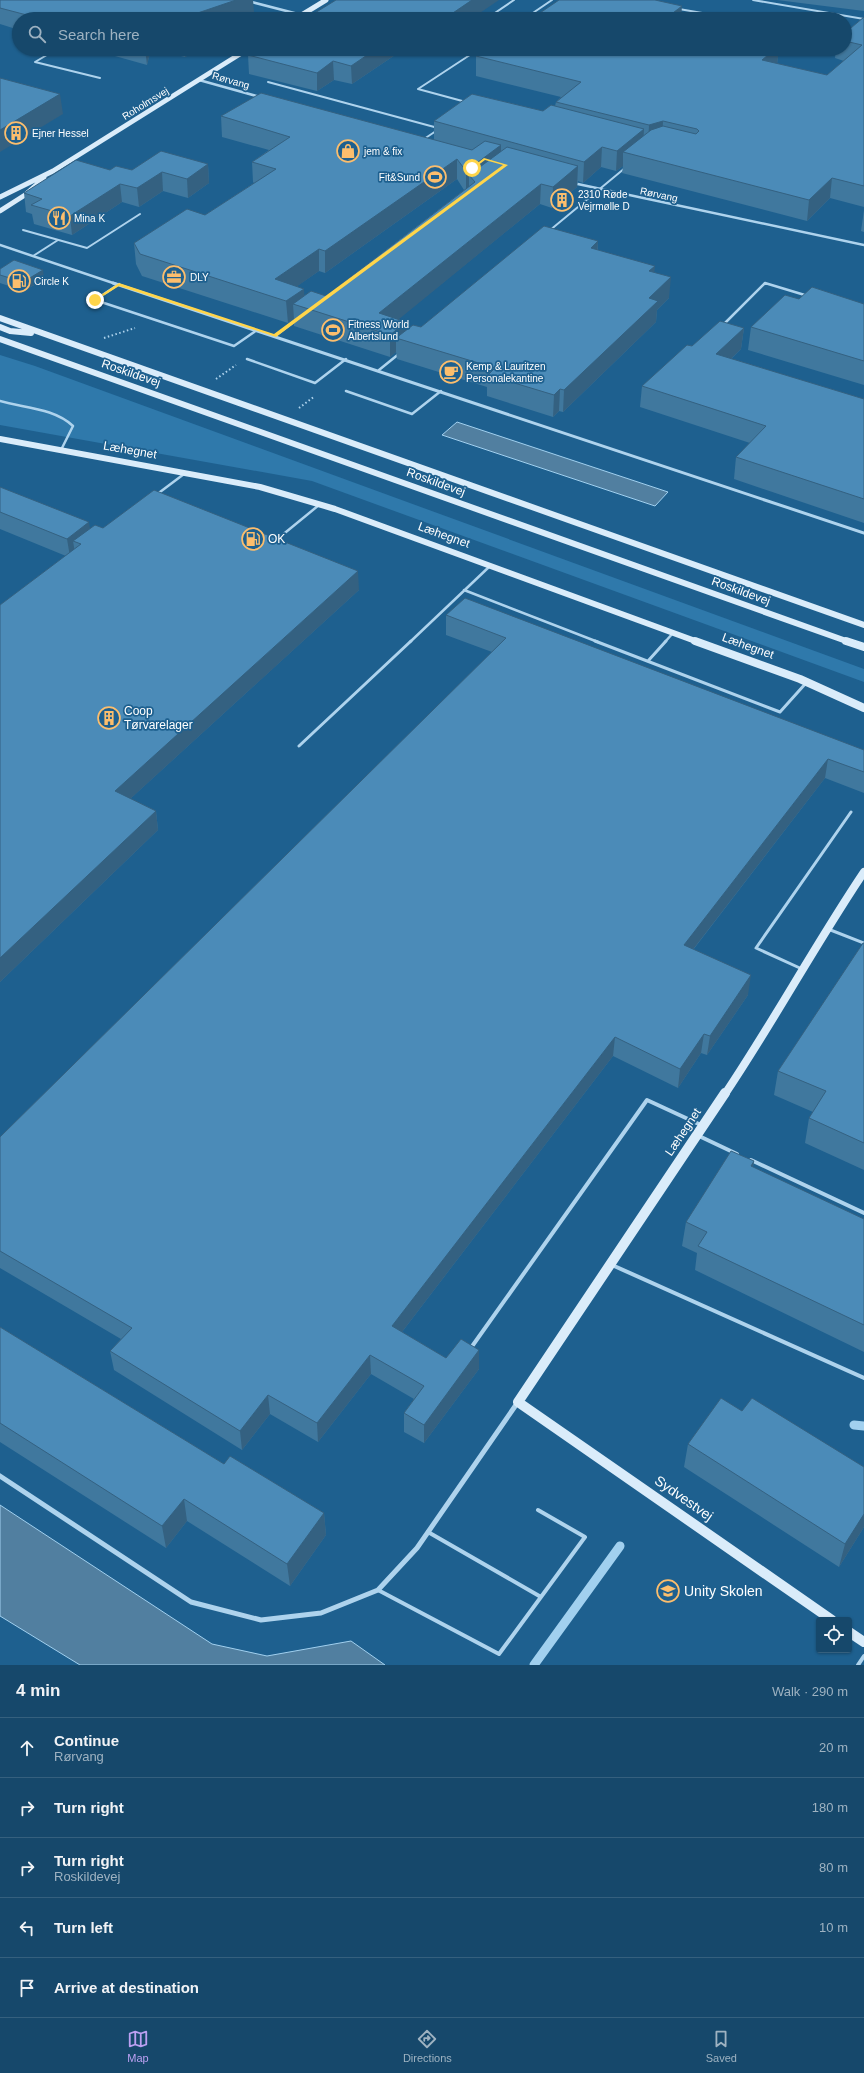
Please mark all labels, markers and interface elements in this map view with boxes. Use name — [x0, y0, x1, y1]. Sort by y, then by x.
search box — [12, 12, 852, 56]
icon: search — [26, 23, 48, 45]
text: Search here — [58, 26, 140, 43]
street label: Rørvang — [211, 70, 251, 91]
street label: Roholmsvej — [120, 85, 170, 122]
building icon: Ejner Hessel — [3, 120, 29, 146]
place label: Ejner Hessel — [32, 128, 89, 139]
shop icon: jem & fix — [335, 138, 361, 164]
place label: jem & fix — [363, 146, 402, 157]
route start — [463, 159, 481, 177]
sports icon: Fit&Sund — [422, 164, 448, 190]
place label: Fit&Sund — [379, 172, 420, 183]
street label: Rørvang — [639, 185, 679, 204]
building icon: 2310 Røde Vejrmølle D — [549, 187, 575, 213]
place label: 2310 Røde Vejrmølle D — [578, 189, 630, 212]
restaurant icon: Mina K — [46, 205, 72, 231]
place label: Mina K — [74, 213, 105, 224]
office icon: DLY — [161, 264, 187, 290]
fuel station icon: Circle K — [6, 268, 32, 294]
place label: DLY — [190, 272, 209, 283]
place label: Circle K — [34, 276, 69, 287]
route end — [86, 291, 104, 309]
sports icon: Fitness World Albertslund — [320, 317, 346, 343]
place label: Fitness World Albertslund — [348, 319, 409, 342]
street label: Roskildevej — [100, 356, 162, 390]
cafe icon: Kemp & Lauritzen Personalekantine — [438, 359, 464, 385]
place label: Kemp & Lauritzen Personalekantine — [466, 361, 546, 384]
street label: Læhegnet — [102, 438, 158, 462]
street label: Roskildevej — [405, 465, 467, 499]
street label: Læhegnet — [416, 519, 472, 551]
fuel station icon: OK — [240, 526, 266, 552]
place label: OK — [268, 532, 285, 546]
street label: Roskildevej — [710, 574, 772, 608]
street label: Læhegnet — [720, 630, 776, 662]
place label: Coop Tørvarelager — [124, 704, 193, 732]
building icon: Coop Tørvarelager — [96, 705, 122, 731]
street label: Læhegnet — [662, 1105, 704, 1158]
street label: Sydvestvej — [652, 1472, 716, 1524]
school or university icon: Unity Skolen — [655, 1578, 681, 1604]
place label: Unity Skolen — [684, 1583, 763, 1599]
map controls — [816, 1617, 852, 1653]
button: locate — [816, 1617, 852, 1653]
text: 4 min — [16, 1681, 60, 1700]
text: Walk · 290 m — [772, 1684, 848, 1699]
text: Continue — [54, 1732, 119, 1749]
icon: ahead — [16, 1737, 38, 1759]
text: 20 m — [819, 1740, 848, 1755]
text: Rørvang — [54, 1749, 104, 1764]
icon: right — [16, 1797, 38, 1819]
text: Turn right — [54, 1799, 124, 1816]
text: 180 m — [812, 1800, 848, 1815]
text: Turn right — [54, 1852, 124, 1869]
icon: right — [16, 1857, 38, 1879]
text: 80 m — [819, 1860, 848, 1875]
text: Roskildevej — [54, 1869, 120, 1884]
icon: left — [16, 1917, 38, 1939]
text: Turn left — [54, 1919, 113, 1936]
text: 10 m — [819, 1920, 848, 1935]
icon: arrive — [16, 1977, 38, 1999]
text: Arrive at destination — [54, 1979, 199, 1996]
tab: Map — [127, 2028, 149, 2064]
tab: Directions — [403, 2028, 452, 2064]
tab: Saved — [706, 2028, 737, 2064]

